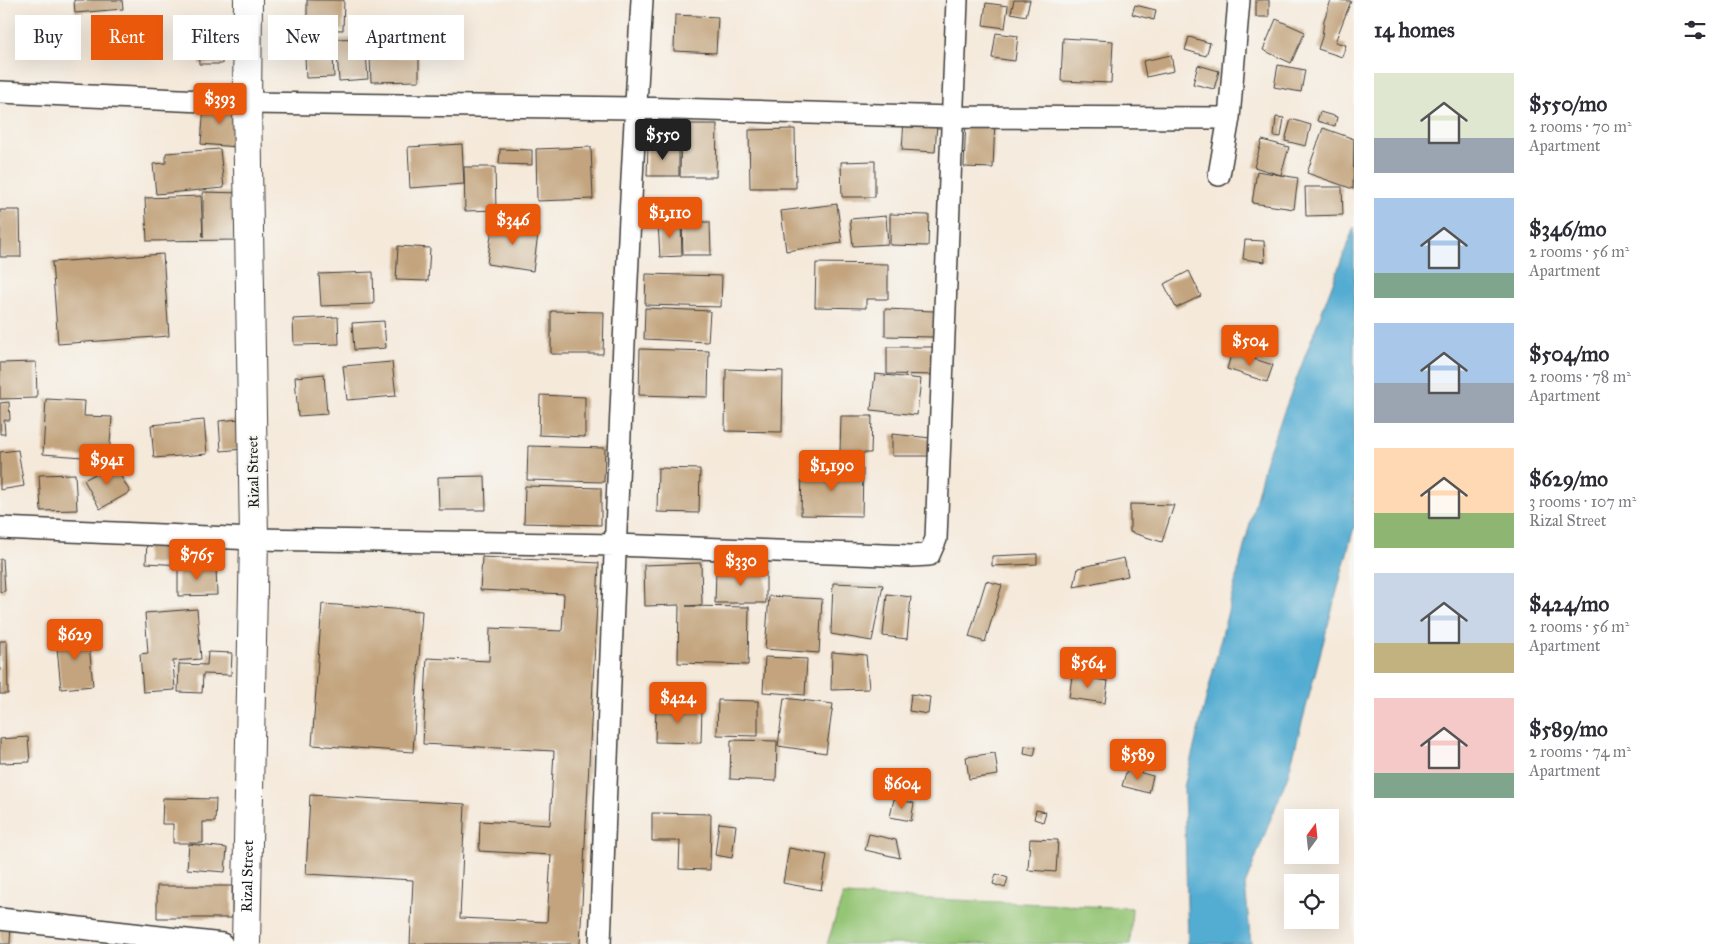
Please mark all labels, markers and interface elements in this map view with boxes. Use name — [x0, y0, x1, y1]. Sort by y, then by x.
chip: Buy — [15, 15, 81, 60]
chip: Rent — [91, 15, 163, 60]
chip: Filters — [173, 15, 258, 60]
chip: New — [268, 15, 338, 60]
chip: Apartment — [348, 15, 464, 60]
icon: filters — [1681, 16, 1709, 44]
text: 14 homes — [1374, 17, 1455, 43]
pin: $393 — [190, 82, 250, 125]
text: $393 — [205, 89, 236, 108]
text: $550/mo — [1529, 91, 1607, 117]
icon: home — [1414, 93, 1474, 153]
text: 2 rooms · 70 m² — [1529, 117, 1632, 136]
pin: $550 — [633, 119, 693, 161]
text: $550 — [646, 125, 680, 144]
text: Apartment — [1529, 136, 1601, 155]
pin: $1,110 — [629, 196, 711, 239]
text: $1,110 — [649, 203, 691, 222]
pin: $346 — [483, 204, 543, 246]
text: $346 — [496, 210, 530, 229]
text: $346/mo — [1529, 216, 1606, 242]
icon: home — [1414, 218, 1474, 278]
text: 2 rooms · 56 m² — [1529, 242, 1629, 261]
text: Apartment — [1529, 261, 1601, 280]
pin: $504 — [1220, 324, 1280, 367]
text: $504 — [1232, 331, 1268, 350]
text: $504/mo — [1529, 341, 1609, 367]
icon: home — [1414, 343, 1474, 403]
text: 2 rooms · 78 m² — [1529, 367, 1631, 386]
text: Apartment — [1529, 386, 1601, 405]
street label: Rizal Street — [243, 435, 263, 508]
pin: $941 — [77, 444, 137, 486]
text: $941 — [90, 450, 124, 469]
pin: $1,190 — [791, 450, 873, 492]
text: $1,190 — [810, 456, 854, 475]
text: $629/mo — [1529, 466, 1608, 492]
icon: home — [1414, 468, 1474, 528]
text: 3 rooms · 107 m² — [1529, 492, 1636, 511]
text: Rizal Street — [1529, 511, 1606, 530]
pin: $765 — [167, 538, 227, 581]
pin: $330 — [711, 544, 771, 587]
text: $765 — [180, 545, 214, 564]
text: $330 — [725, 551, 757, 570]
text: $424/mo — [1529, 591, 1609, 617]
icon: home — [1414, 593, 1474, 653]
text: 2 rooms · 56 m² — [1529, 617, 1629, 636]
pin: $629 — [45, 618, 105, 661]
text: $629 — [58, 625, 92, 644]
text: Apartment — [1529, 636, 1601, 655]
pin: $564 — [1058, 646, 1118, 689]
text: $564 — [1071, 653, 1105, 672]
pin: $424 — [648, 682, 708, 724]
text: $424 — [660, 688, 696, 707]
text: $589/mo — [1529, 716, 1608, 742]
icon: home — [1414, 718, 1474, 778]
pin: $589 — [1108, 738, 1168, 781]
text: 2 rooms · 74 m² — [1529, 742, 1631, 761]
text: $589 — [1121, 745, 1155, 764]
text: Apartment — [1529, 761, 1601, 780]
pin: $604 — [872, 768, 932, 810]
text: $604 — [884, 774, 920, 793]
north arrow — [1284, 809, 1339, 864]
map controls — [1284, 809, 1339, 929]
street label: Rizal Street — [238, 839, 257, 912]
button: locate — [1284, 874, 1339, 929]

